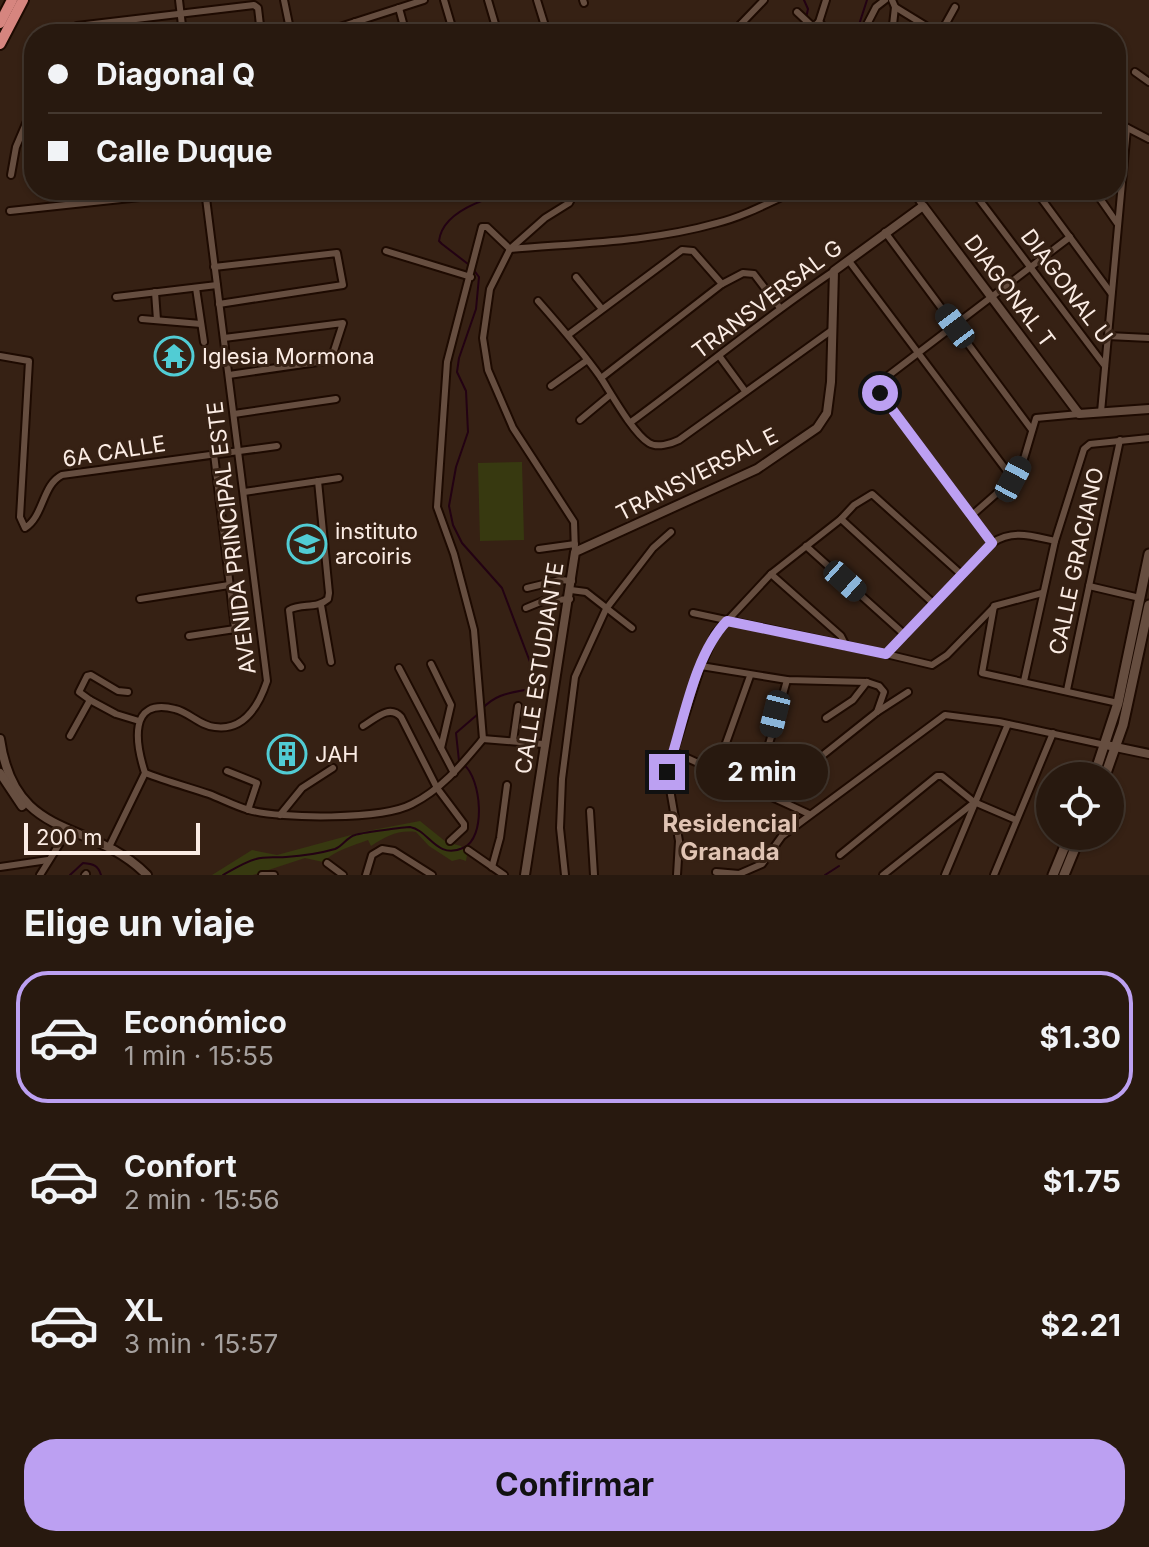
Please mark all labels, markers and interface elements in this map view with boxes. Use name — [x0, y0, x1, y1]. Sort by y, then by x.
text: Diagonal Q — [96, 56, 255, 92]
text: Calle Duque — [96, 133, 273, 169]
street label: DIAGONAL U — [1016, 224, 1118, 348]
street label: DIAGONAL T — [959, 230, 1061, 352]
street label: TRANSVERSAL G — [687, 234, 847, 364]
car — [931, 300, 979, 352]
temple icon: Iglesia Mormona — [153, 335, 195, 377]
place label: Iglesia Mormona — [202, 343, 375, 369]
route start — [862, 375, 898, 411]
street label: AVENIDA PRINCIPAL ESTE — [201, 400, 261, 676]
street label: TRANSVERSAL E — [612, 422, 782, 526]
street label: 6A CALLE — [61, 430, 167, 472]
car — [991, 452, 1035, 506]
street label: CALLE GRACIANO — [1043, 465, 1109, 657]
place label: instituto arcoiris — [335, 518, 418, 569]
school or university icon: instituto arcoiris — [286, 523, 328, 565]
car — [819, 556, 871, 606]
street label: CALLE ESTUDIANTE — [509, 560, 569, 776]
car — [758, 688, 792, 740]
building icon: JAH — [266, 733, 308, 775]
place label: JAH — [315, 741, 359, 767]
callout: 2 min — [695, 744, 827, 800]
route end — [649, 754, 685, 790]
text: 2 min — [727, 756, 797, 787]
map controls — [1036, 762, 1124, 850]
button: locate — [1036, 762, 1124, 850]
district label: Residencial Granada — [662, 809, 798, 866]
scale bar — [24, 819, 200, 855]
text: 200 m — [36, 824, 103, 850]
text: Elige un viaje — [24, 901, 255, 945]
icon: car — [28, 1001, 100, 1073]
text: Económico — [124, 1004, 287, 1040]
text: $1.30 — [1039, 1019, 1121, 1055]
text: 1 min · 15:55 — [124, 1040, 274, 1071]
icon: car — [28, 1145, 100, 1217]
text: Confort — [124, 1148, 237, 1184]
text: $1.75 — [1043, 1163, 1121, 1199]
text: 2 min · 15:56 — [124, 1184, 280, 1215]
icon: car — [28, 1289, 100, 1361]
text: XL — [124, 1292, 163, 1328]
text: $2.21 — [1041, 1307, 1121, 1343]
text: 3 min · 15:57 — [124, 1328, 278, 1359]
button: Confirmar — [24, 1439, 1125, 1531]

